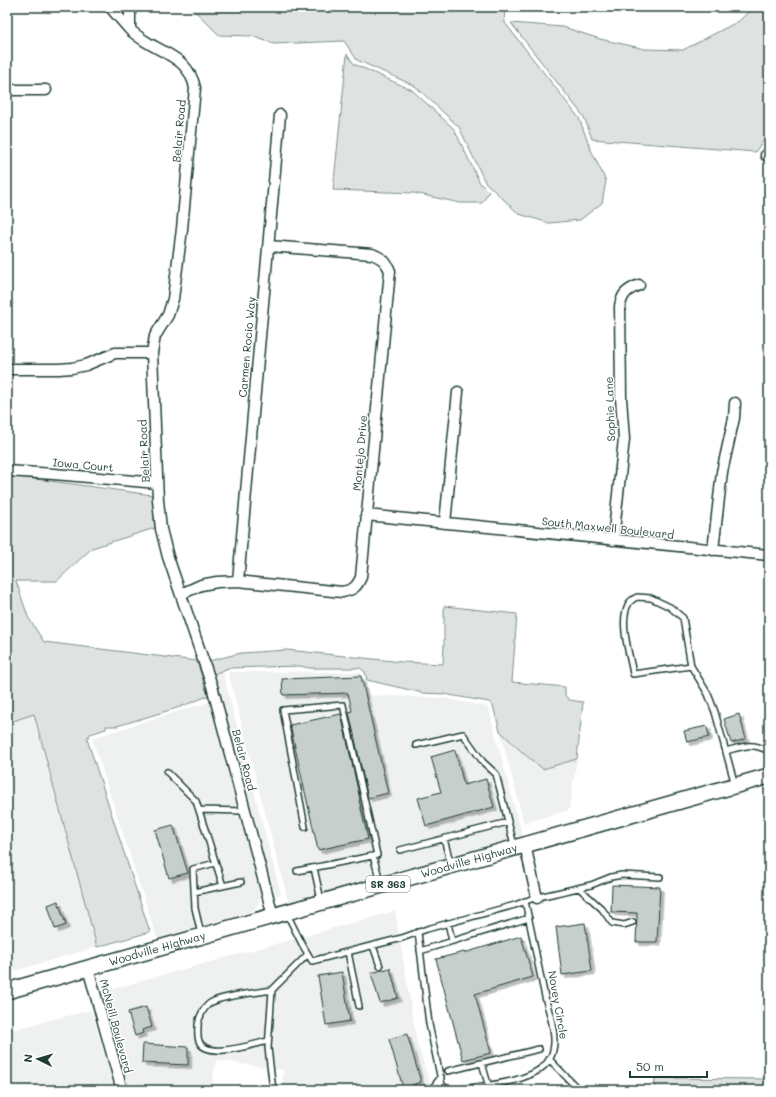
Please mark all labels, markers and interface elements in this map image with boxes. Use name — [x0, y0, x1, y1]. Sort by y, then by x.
street label: Belair Road — [168, 99, 189, 163]
street label: Carmen Rocio Way — [235, 296, 258, 398]
street label: Sophie Lane — [601, 376, 618, 442]
street label: Montejo Drive — [349, 414, 370, 491]
street label: Belair Road — [134, 419, 153, 483]
street label: Iowa Court — [52, 454, 114, 475]
street label: South Maxwell Boulevard — [541, 513, 675, 542]
street label: Belair Road — [229, 727, 260, 792]
street label: Woodville Highway — [419, 839, 519, 881]
road number: SR 363 — [366, 876, 410, 892]
street label: Woodville Highway — [107, 927, 207, 969]
street label: Novey Circle — [545, 969, 572, 1041]
street label: McNeill Boulevard — [97, 977, 136, 1075]
north arrow — [18, 1039, 58, 1079]
text: N — [20, 1053, 35, 1063]
scale bar — [630, 1053, 707, 1079]
text: 50 m — [636, 1058, 664, 1074]

